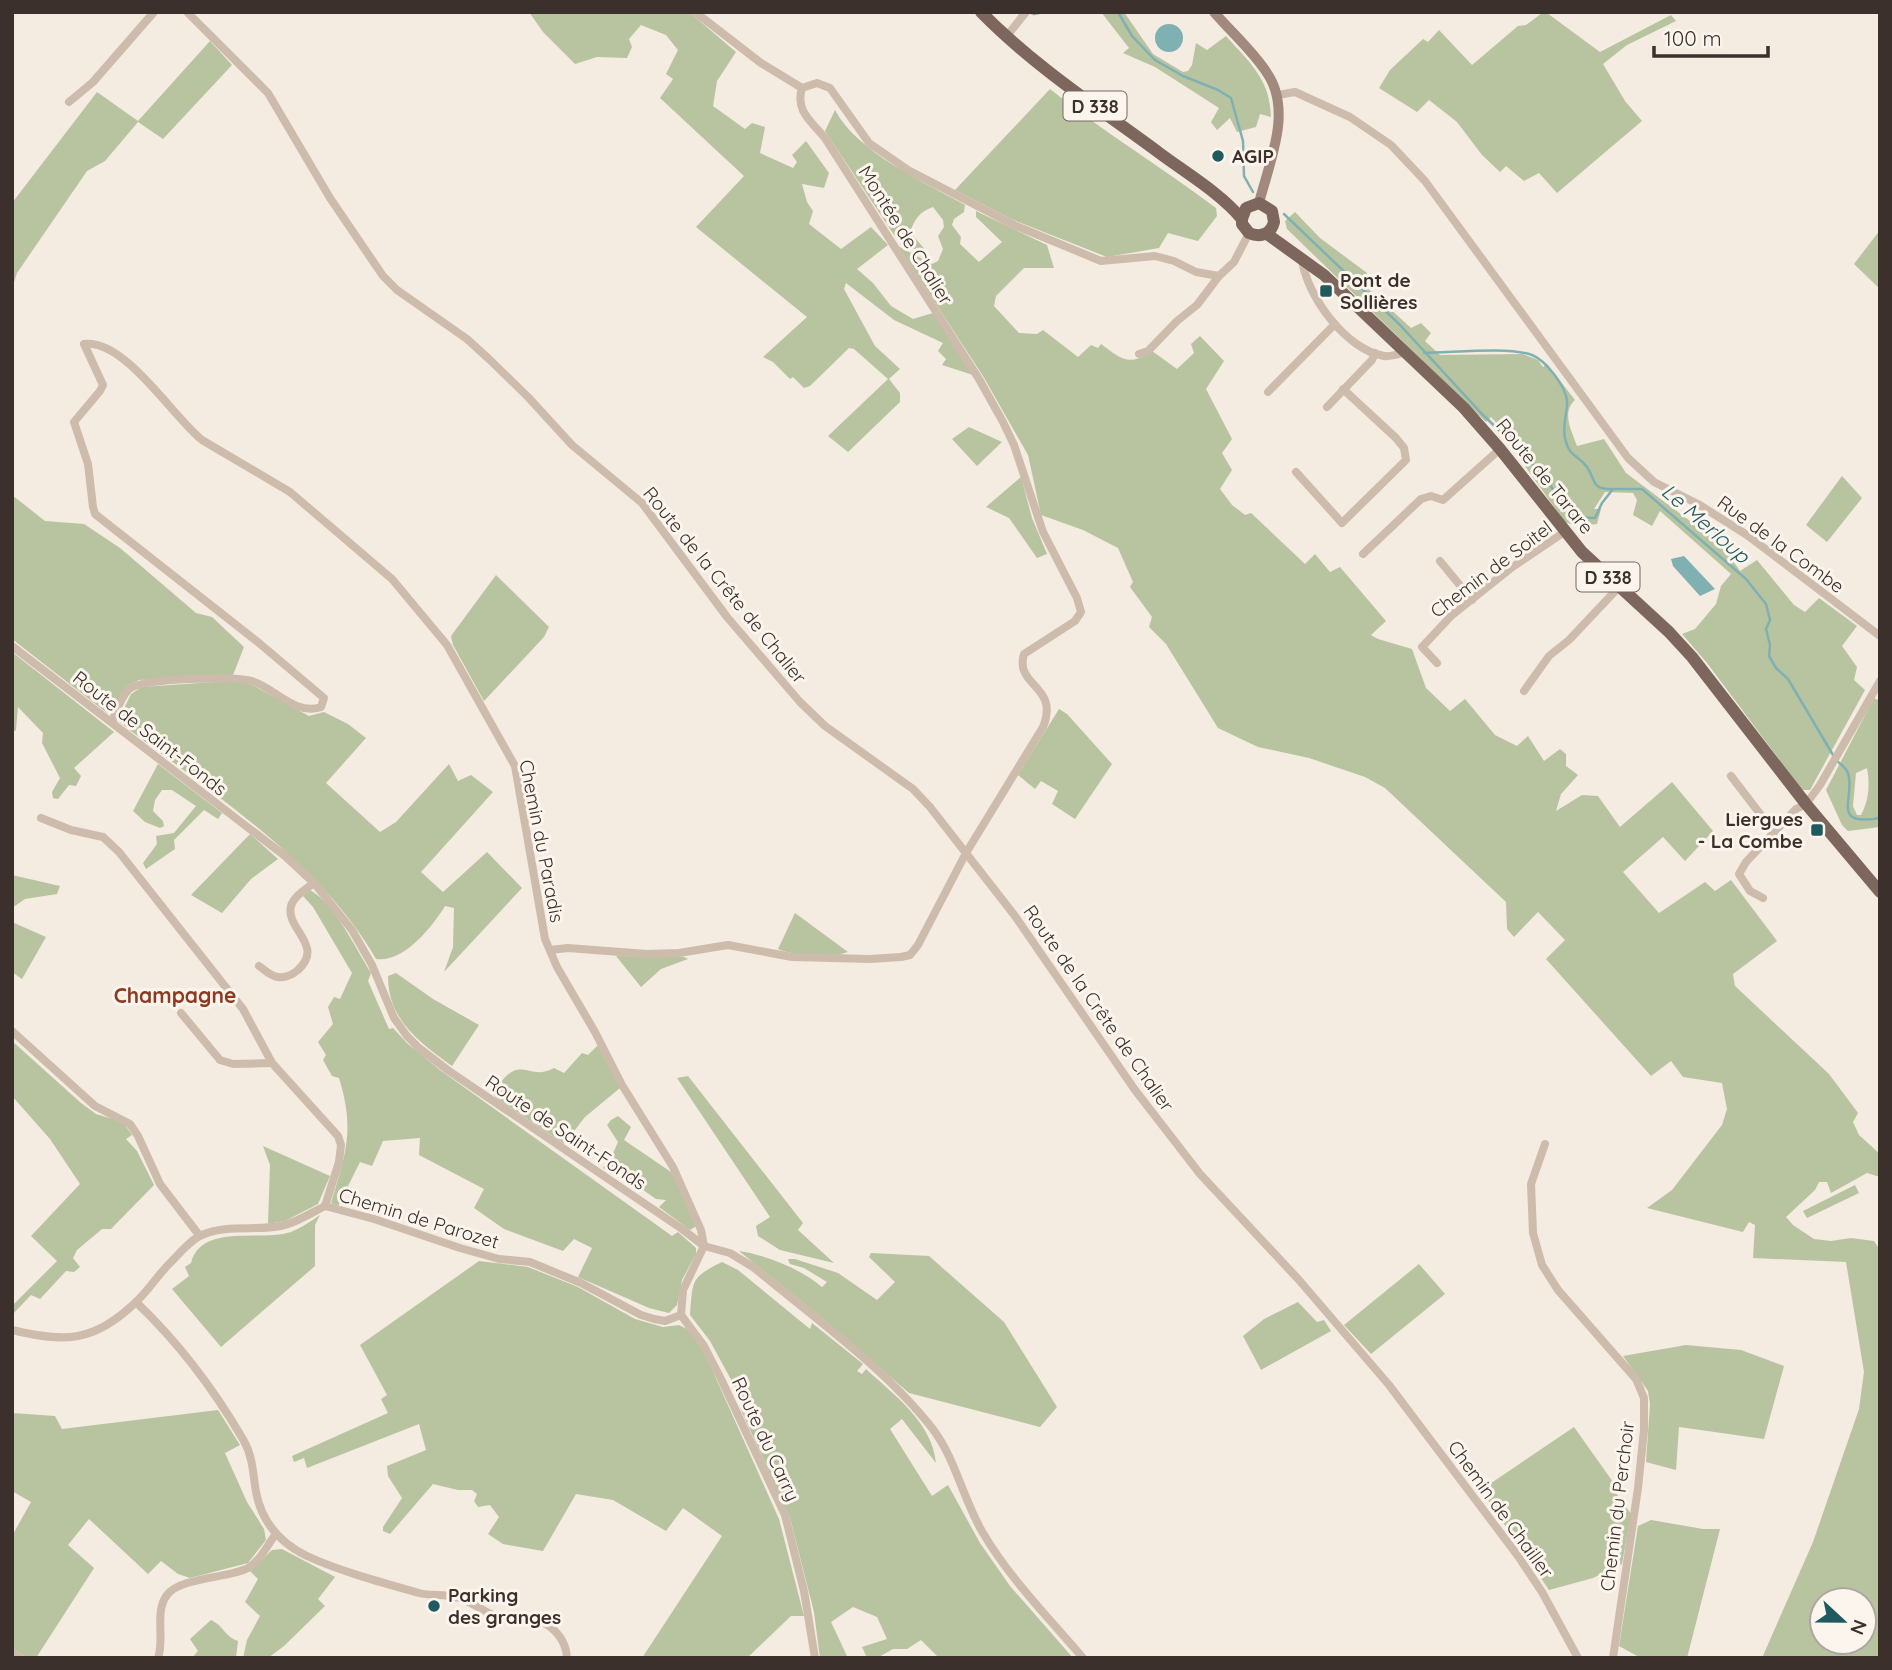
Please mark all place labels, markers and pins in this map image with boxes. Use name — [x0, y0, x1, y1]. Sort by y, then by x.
place label: AGIP — [1232, 144, 1274, 168]
marker: AGIP — [1210, 148, 1226, 164]
place label: Pont de Sollières — [1340, 268, 1417, 314]
marker: Pont de Sollières — [1318, 283, 1334, 299]
place label: Liergues - La Combe — [1698, 807, 1803, 853]
marker: Liergues - La Combe — [1809, 822, 1825, 838]
place label: Parking des granges — [448, 1583, 561, 1629]
marker: Parking des granges — [426, 1598, 442, 1614]

